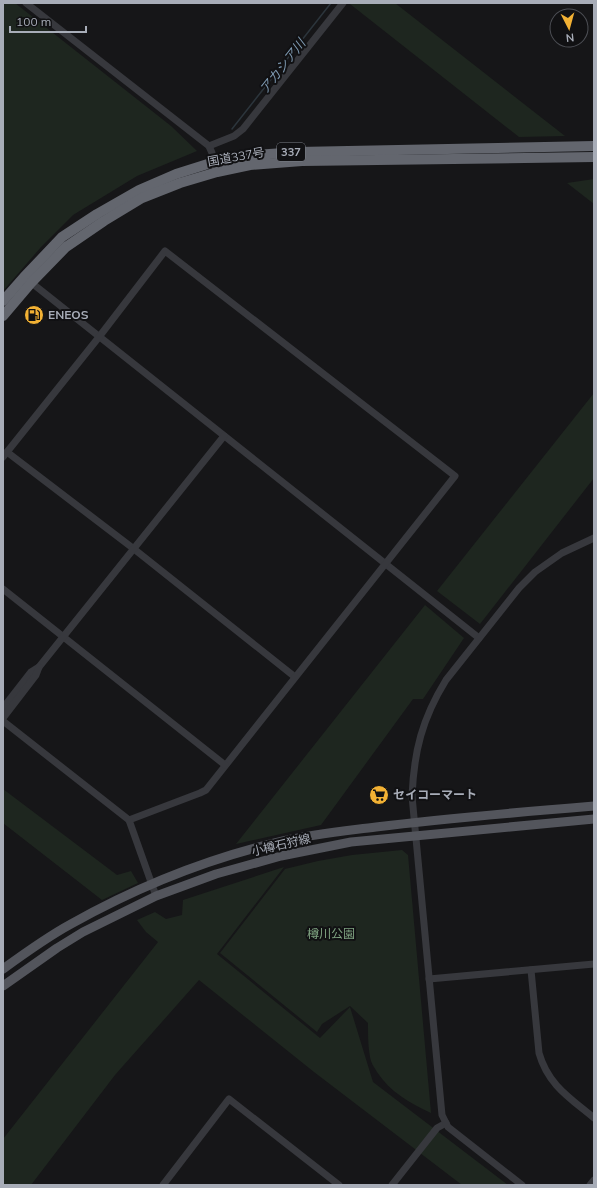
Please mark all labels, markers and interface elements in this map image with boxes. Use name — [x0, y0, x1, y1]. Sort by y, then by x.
scale bar — [10, 8, 86, 34]
north arrow — [549, 8, 589, 48]
text: 100 m — [16, 14, 51, 29]
text: N — [565, 31, 575, 45]
water label: アカシア川 — [256, 34, 310, 97]
road number: 337 — [277, 143, 305, 161]
street label: 国道337号 — [206, 144, 266, 169]
fuel station icon: ENEOS — [23, 304, 45, 326]
place label: ENEOS — [48, 307, 89, 322]
supermarket icon: セイコーマート — [368, 784, 390, 806]
place label: セイコーマート — [393, 787, 477, 802]
street label: 小樽石狩線 — [250, 830, 312, 859]
park label: 樽川公園 — [307, 926, 355, 941]

